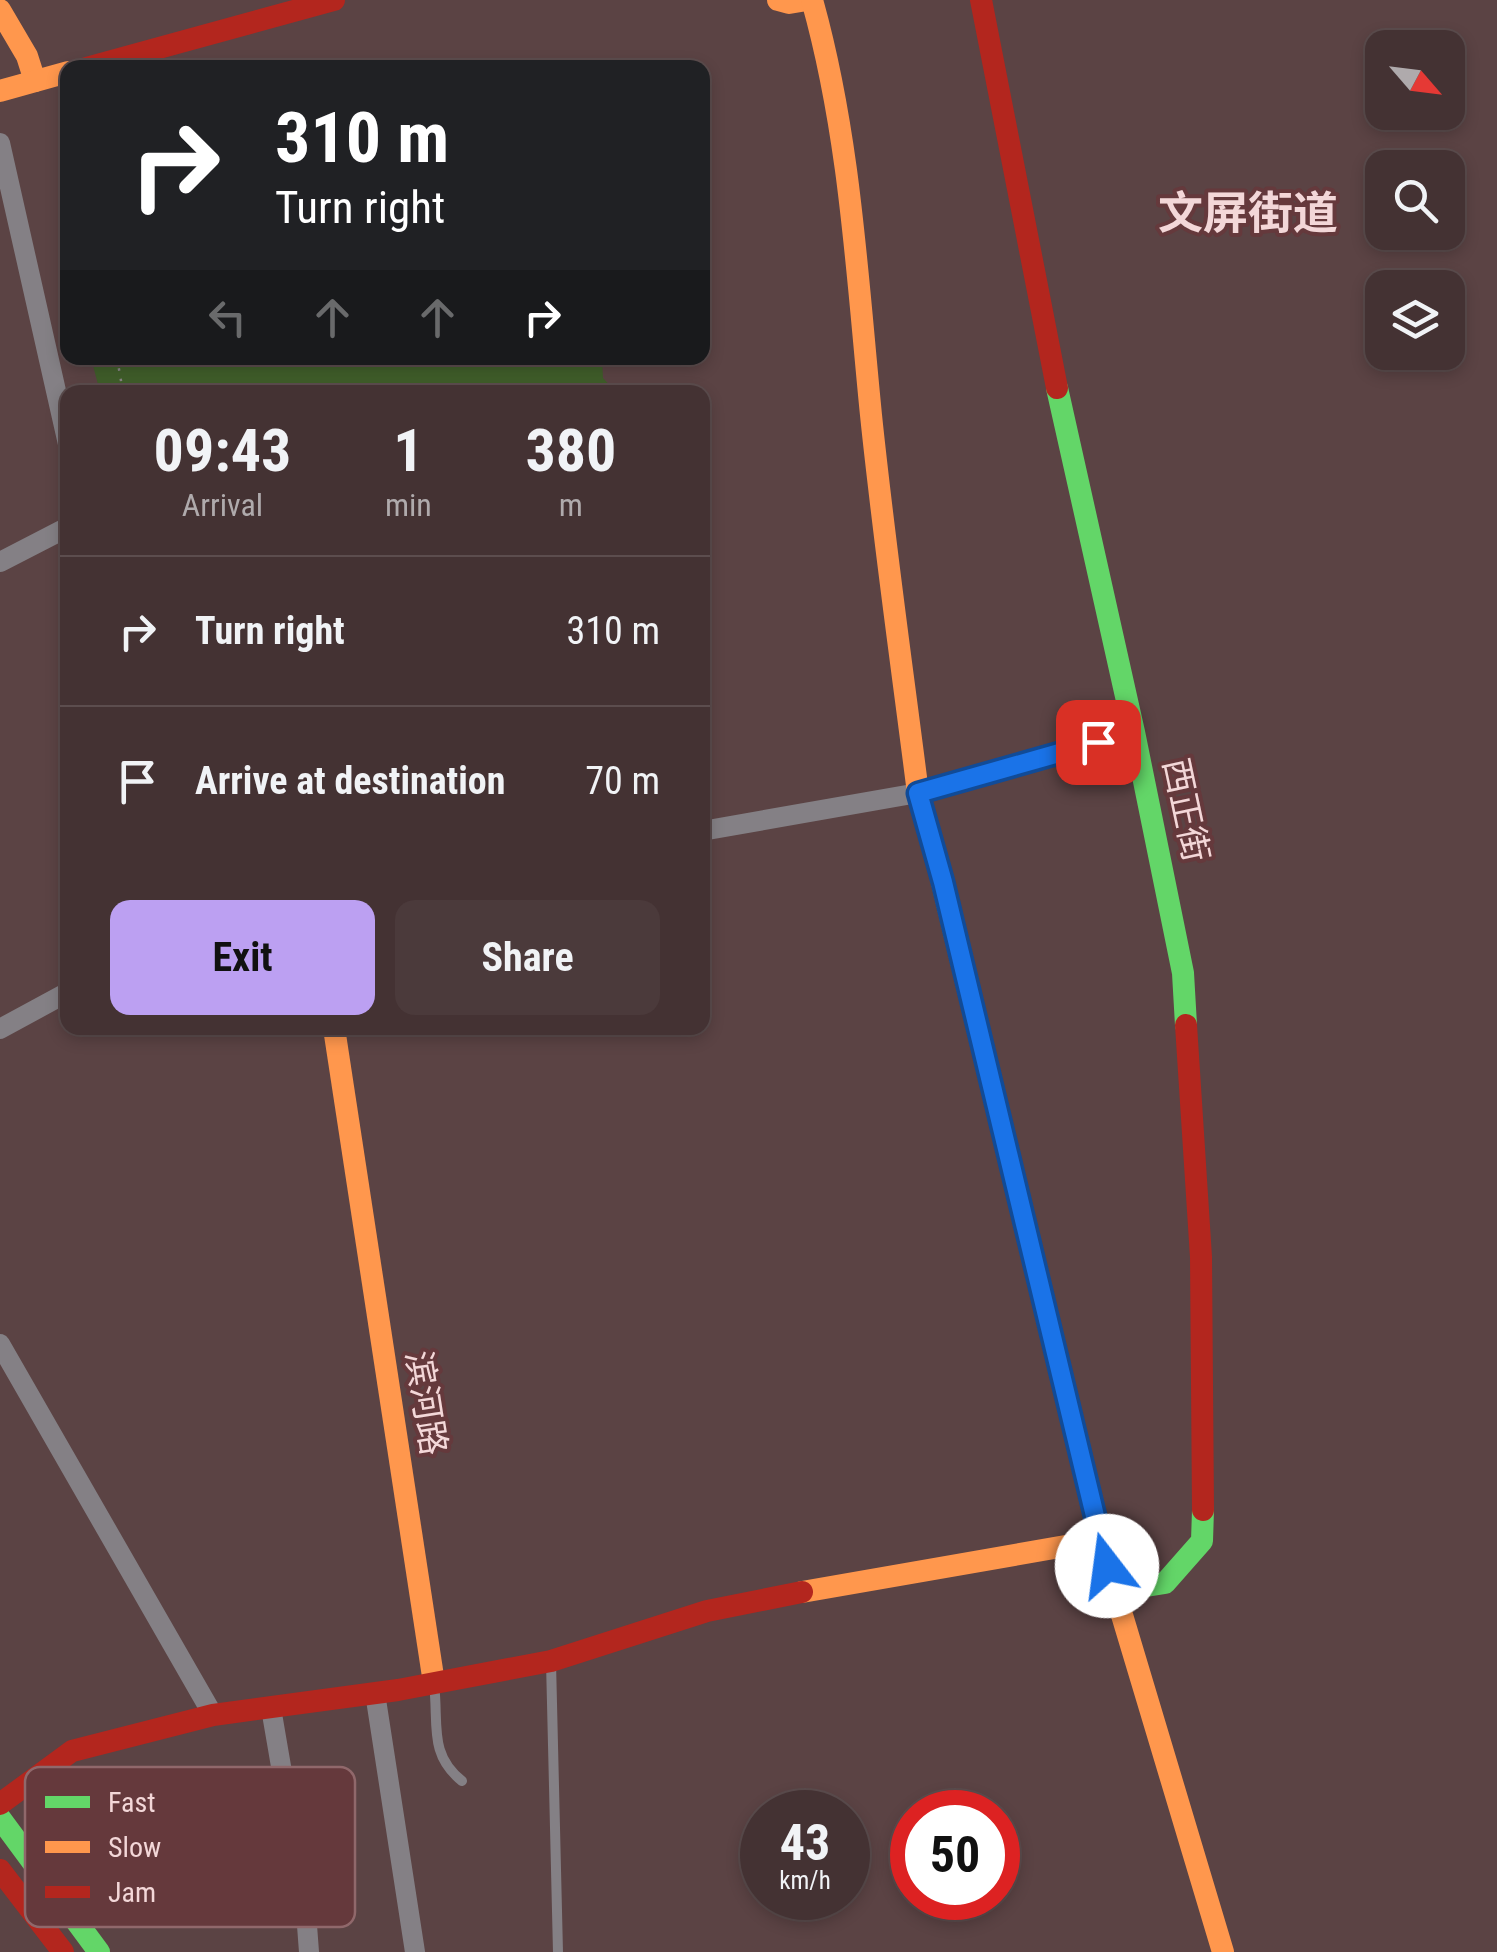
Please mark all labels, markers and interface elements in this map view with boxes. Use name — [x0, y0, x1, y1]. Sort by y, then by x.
north arrow — [1365, 30, 1465, 130]
map controls — [1365, 30, 1465, 370]
text: 310 m — [275, 97, 449, 179]
icon: right — [110, 100, 240, 230]
button: search — [1365, 150, 1465, 250]
text: Turn right — [275, 181, 445, 234]
district label: 文屏街道 — [1158, 187, 1338, 240]
button: layers — [1365, 270, 1465, 370]
icon: left — [200, 290, 255, 345]
icon: ahead — [305, 290, 360, 345]
icon: ahead — [410, 290, 465, 345]
icon: right — [515, 290, 570, 345]
text: 09:43 — [154, 415, 291, 486]
text: 1 — [393, 415, 424, 486]
text: 380 — [525, 415, 616, 486]
text: Arrival — [182, 486, 263, 524]
text: min — [385, 486, 432, 524]
text: m — [559, 486, 583, 524]
icon: right — [110, 604, 165, 659]
text: Turn right — [195, 609, 345, 653]
text: 310 m — [566, 609, 660, 653]
pin — [1056, 700, 1141, 785]
icon: arrive — [1071, 715, 1126, 770]
icon: arrive — [110, 754, 165, 809]
street label: 西正街 — [1155, 754, 1216, 866]
text: Arrive at destination — [195, 759, 505, 803]
text: 70 m — [585, 759, 660, 803]
button: Exit — [110, 900, 375, 1015]
button: Share — [395, 900, 660, 1015]
street label: 滨河路 — [397, 1348, 454, 1458]
position arrow — [1055, 1514, 1159, 1618]
legend — [25, 1767, 355, 1927]
text: Fast — [108, 1786, 155, 1819]
speed limit sign: 50 — [890, 1790, 1020, 1920]
text: 43 — [780, 1814, 830, 1872]
text: Slow — [108, 1831, 161, 1864]
text: km/h — [779, 1866, 831, 1895]
text: Jam — [108, 1876, 156, 1909]

